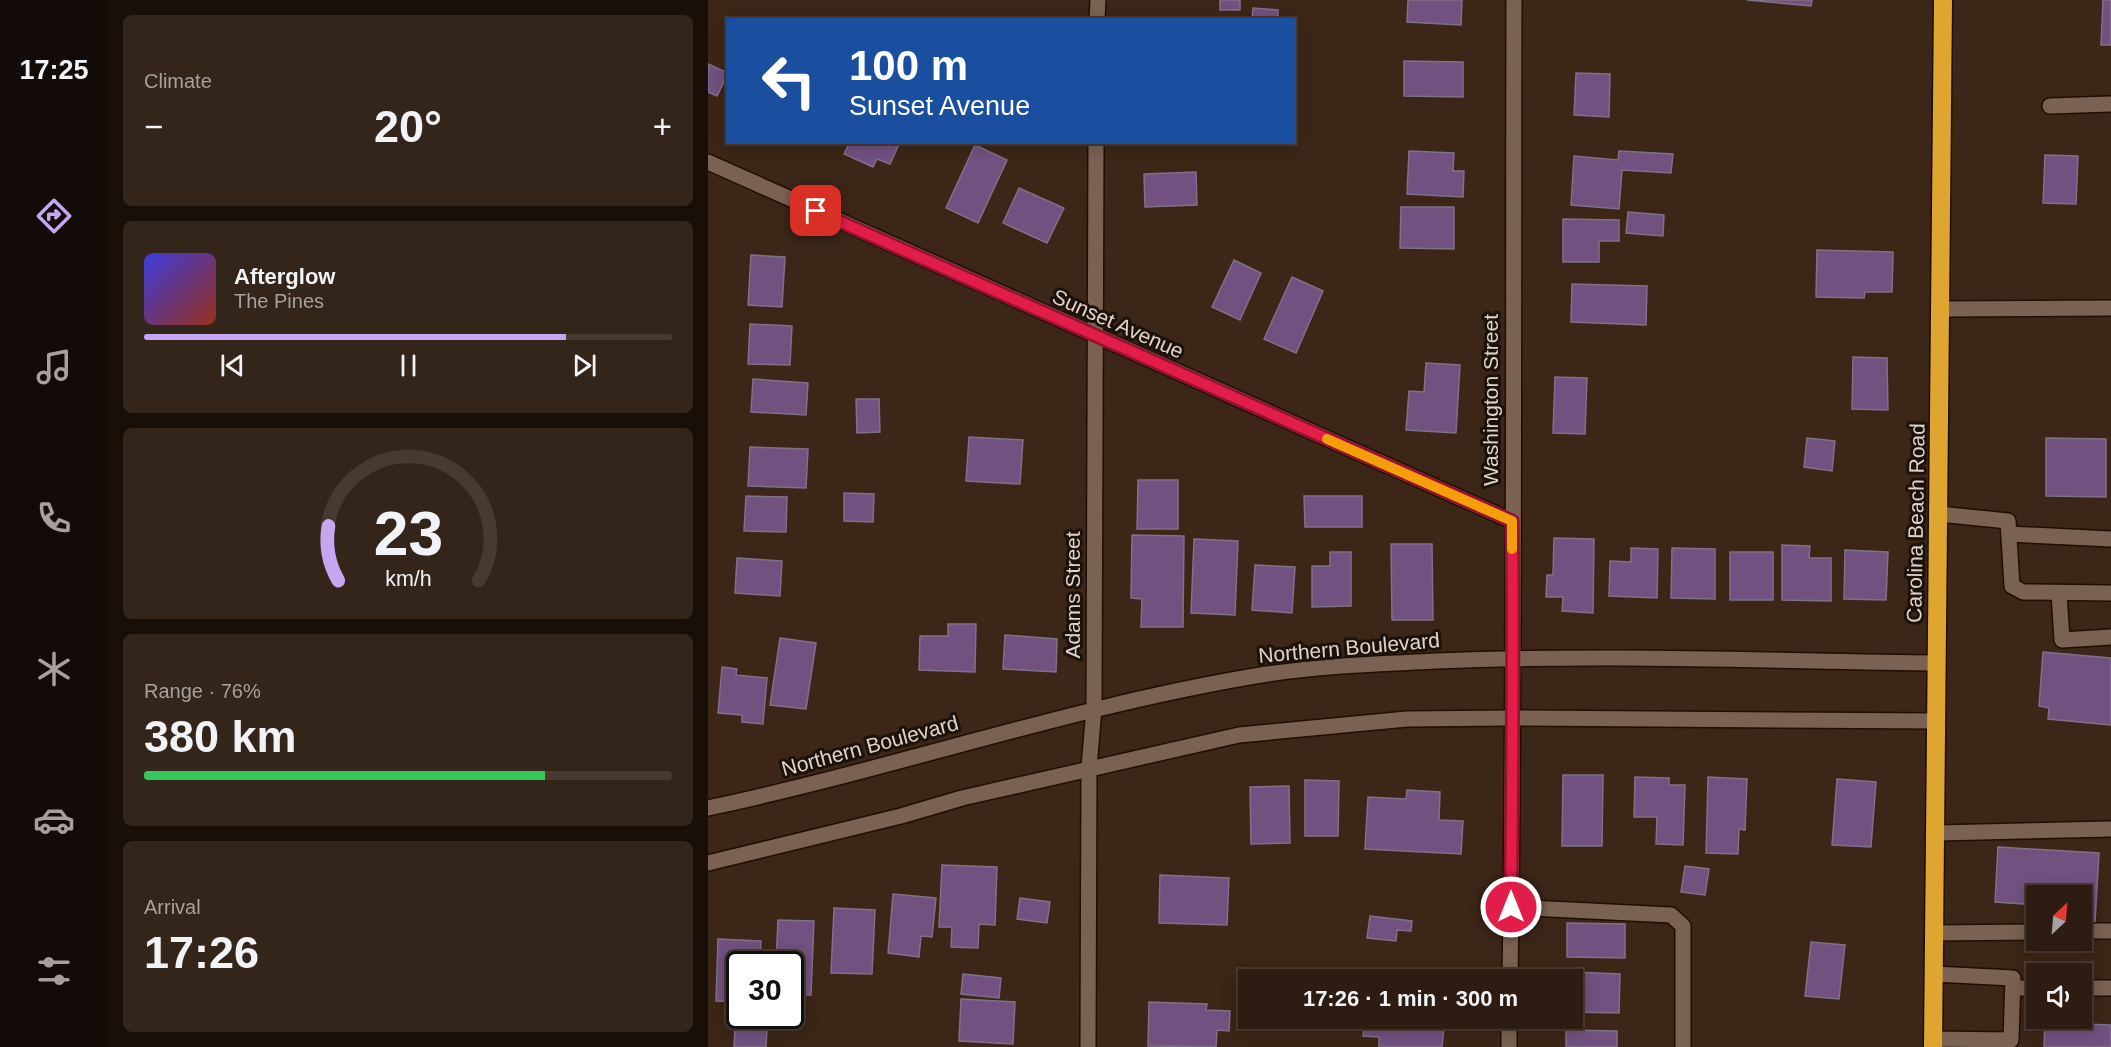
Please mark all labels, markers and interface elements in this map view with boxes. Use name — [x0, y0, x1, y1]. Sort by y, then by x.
icon: left — [750, 42, 828, 120]
text: 100 m — [849, 42, 968, 89]
text: 17:25 — [19, 55, 89, 85]
text: Climate — [144, 70, 212, 92]
text: Sunset Avenue — [849, 91, 1030, 121]
text: 20° — [374, 101, 442, 152]
text: − — [144, 108, 163, 145]
text: + — [653, 108, 672, 145]
pin — [790, 185, 841, 236]
icon: arrive — [799, 194, 832, 227]
icon: directions — [33, 195, 75, 237]
text: Afterglow — [234, 264, 335, 289]
street label: Sunset Avenue — [1049, 284, 1187, 363]
text: The Pines — [234, 290, 324, 312]
street label: Washington Street — [1479, 314, 1502, 486]
icon: music — [33, 346, 75, 388]
icon: previous — [216, 349, 249, 382]
icon: pause — [392, 349, 425, 382]
icon: next — [568, 349, 601, 382]
street label: Carolina Beach Road — [1902, 423, 1929, 623]
icon: phone — [33, 497, 75, 539]
text: 23 — [373, 499, 443, 568]
street label: Adams Street — [1061, 531, 1084, 659]
text: km/h — [385, 567, 431, 591]
street label: Northern Boulevard — [1257, 628, 1441, 667]
icon: climate — [33, 648, 75, 690]
text: Range · 76% — [144, 680, 261, 702]
text: 380 km — [144, 711, 297, 762]
street label: Northern Boulevard — [779, 711, 961, 780]
icon: car — [33, 799, 75, 841]
position arrow — [1479, 875, 1543, 939]
north arrow — [2026, 885, 2092, 951]
map controls — [2026, 885, 2092, 1029]
text: Arrival — [144, 896, 201, 918]
text: 17:26 — [144, 927, 259, 978]
icon: filters — [33, 950, 75, 992]
speed limit sign: 30 — [726, 951, 804, 1029]
button: sound — [2026, 963, 2092, 1029]
text: 17:26 · 1 min · 300 m — [1303, 986, 1518, 1011]

